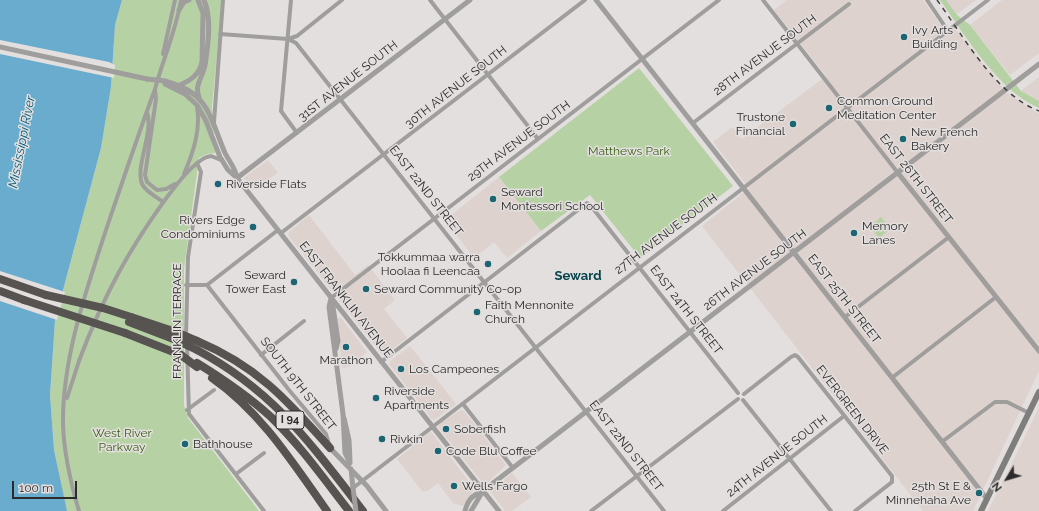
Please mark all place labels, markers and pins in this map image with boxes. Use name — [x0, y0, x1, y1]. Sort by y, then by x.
place label: Ivy Arts Building — [912, 23, 957, 51]
marker: Ivy Arts Building — [899, 32, 909, 42]
place label: Common Ground Meditation Center — [837, 94, 936, 122]
marker: Common Ground Meditation Center — [824, 103, 834, 113]
place label: Trustone Financial — [736, 110, 785, 138]
marker: Trustone Financial — [788, 119, 798, 129]
place label: New French Bakery — [911, 125, 978, 153]
marker: New French Bakery — [898, 134, 908, 144]
place label: Riverside Flats — [226, 177, 306, 191]
marker: Riverside Flats — [213, 179, 223, 189]
place label: Seward Montessori School — [501, 185, 603, 213]
marker: Seward Montessori School — [488, 194, 498, 204]
place label: Rivers Edge Condominiums — [161, 213, 245, 241]
place label: Memory Lanes — [862, 219, 908, 247]
marker: Rivers Edge Condominiums — [248, 222, 258, 232]
marker: Memory Lanes — [849, 228, 859, 238]
place label: Tokkummaa warra Hoolaa fi Leencaa — [378, 250, 480, 278]
marker: Tokkummaa warra Hoolaa fi Leencaa — [483, 259, 493, 269]
place label: Seward Tower East — [226, 268, 286, 296]
marker: Seward Tower East — [289, 277, 299, 287]
place label: Seward Community Co-op — [374, 282, 522, 296]
marker: Seward Community Co-op — [361, 284, 371, 294]
place label: Faith Mennonite Church — [485, 298, 574, 326]
marker: Faith Mennonite Church — [472, 307, 482, 317]
marker: Marathon — [341, 342, 351, 352]
place label: Marathon — [320, 353, 372, 367]
place label: Los Campeones — [409, 362, 499, 376]
marker: Los Campeones — [396, 364, 406, 374]
place label: Riverside Apartments — [384, 384, 449, 412]
marker: Riverside Apartments — [371, 393, 381, 403]
place label: Soberfish — [454, 422, 506, 436]
marker: Soberfish — [441, 424, 451, 434]
place label: Rivkin — [390, 432, 423, 446]
marker: Rivkin — [377, 434, 387, 444]
place label: Bathhouse — [193, 437, 253, 451]
marker: Bathhouse — [180, 439, 190, 449]
place label: Code Blu Coffee — [446, 444, 537, 458]
marker: Code Blu Coffee — [433, 446, 443, 456]
place label: Wells Fargo — [462, 479, 528, 493]
place label: 25th St E & Minnehaha Ave — [886, 479, 971, 507]
marker: Wells Fargo — [449, 481, 459, 491]
marker: 25th St E & Minnehaha Ave — [974, 488, 984, 498]

